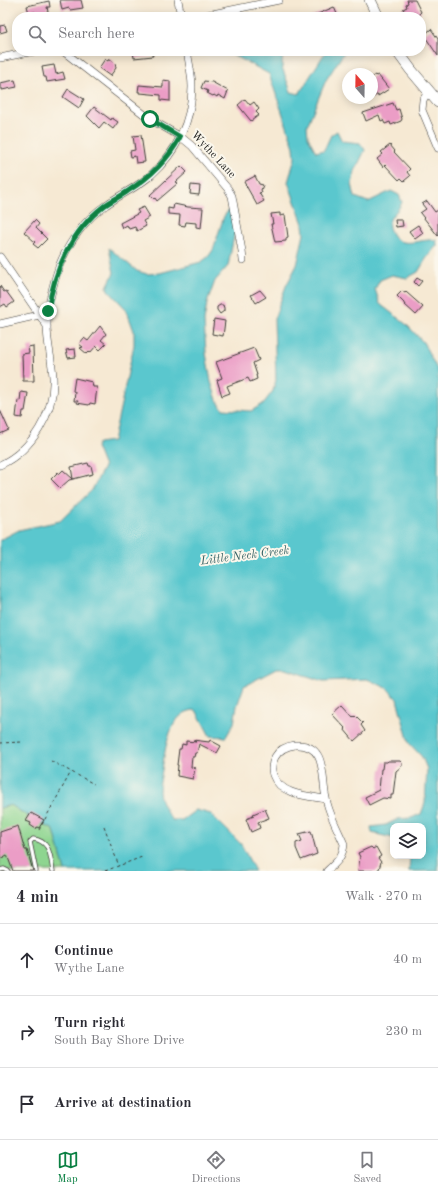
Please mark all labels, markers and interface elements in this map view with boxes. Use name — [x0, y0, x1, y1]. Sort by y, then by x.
search box — [12, 12, 426, 56]
icon: search — [26, 23, 48, 45]
text: Search here — [58, 27, 135, 42]
north arrow — [342, 68, 378, 104]
route start — [141, 110, 159, 128]
street label: Wythe Lane — [189, 130, 237, 180]
route end — [39, 302, 57, 320]
water label: Little Neck Creek — [199, 545, 290, 568]
map controls — [390, 823, 426, 859]
button: layers — [390, 823, 426, 859]
text: 4 min — [16, 889, 59, 906]
text: Walk · 270 m — [345, 890, 422, 903]
text: Continue — [54, 944, 113, 959]
icon: ahead — [16, 949, 38, 971]
text: 40 m — [393, 953, 422, 966]
text: Wythe Lane — [54, 962, 124, 975]
text: Turn right — [54, 1016, 125, 1031]
icon: right — [16, 1021, 38, 1043]
text: 230 m — [385, 1025, 422, 1038]
text: South Bay Shore Drive — [54, 1034, 184, 1047]
icon: arrive — [16, 1093, 38, 1115]
text: Arrive at destination — [54, 1096, 192, 1111]
tab: Map — [57, 1149, 79, 1187]
tab: Directions — [192, 1149, 240, 1187]
tab: Saved — [353, 1149, 381, 1187]

